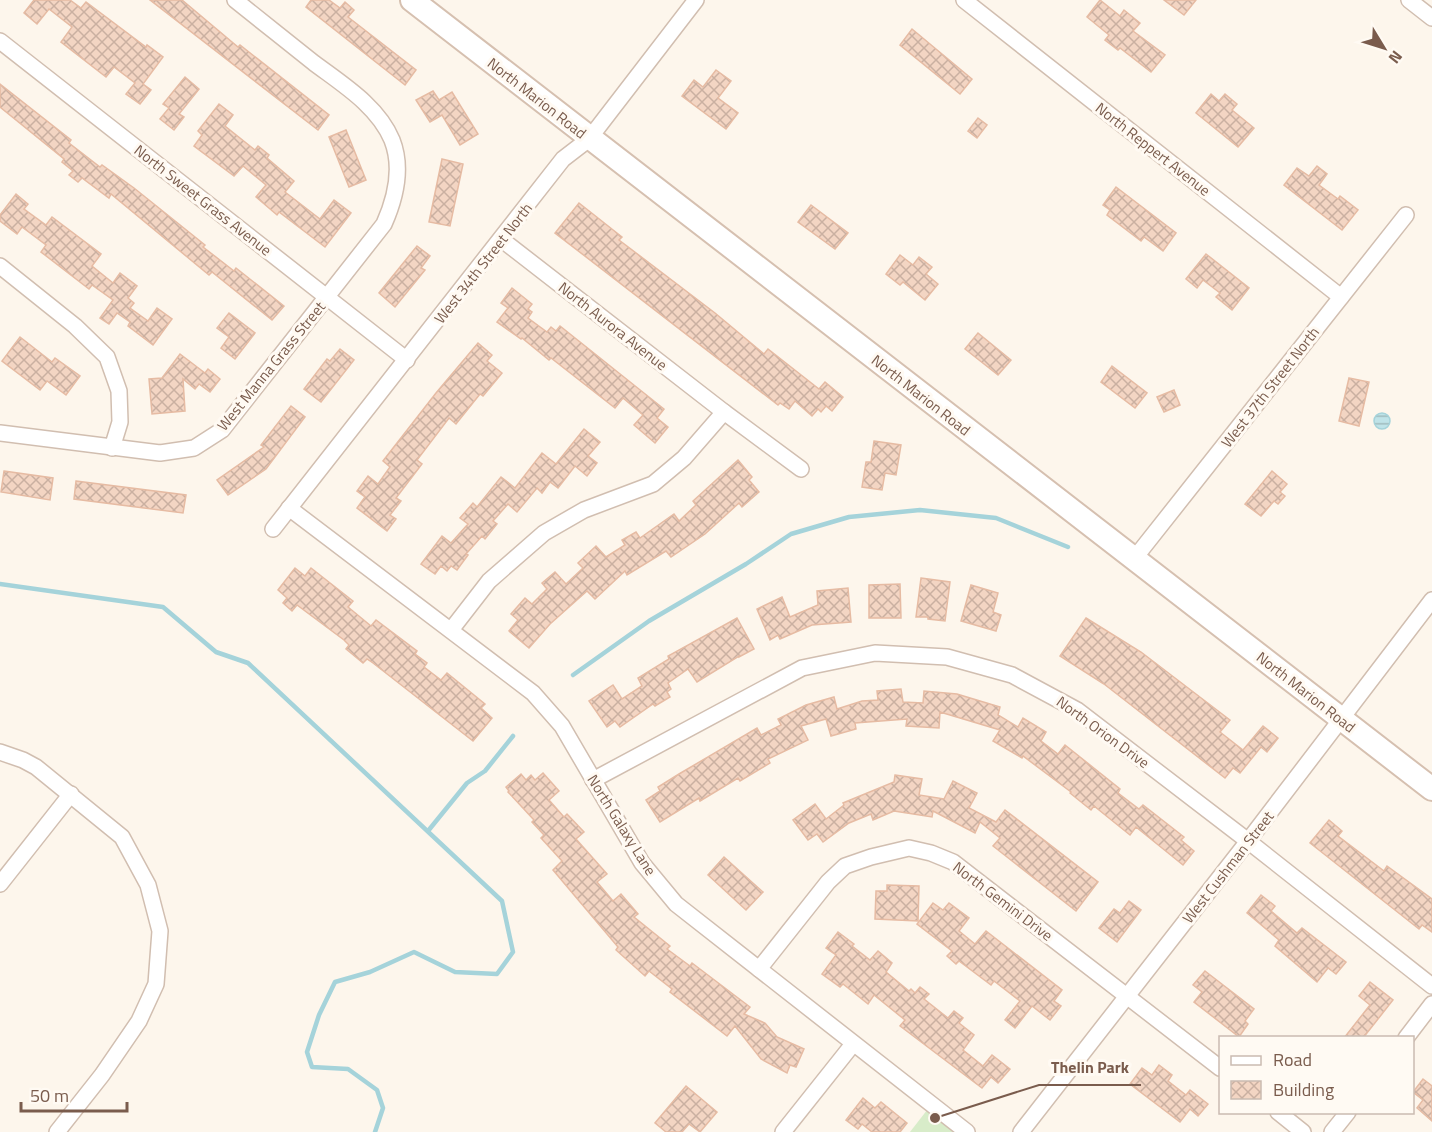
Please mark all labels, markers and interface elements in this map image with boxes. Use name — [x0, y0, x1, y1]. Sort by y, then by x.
north arrow — [1354, 18, 1414, 78]
text: N — [1383, 45, 1409, 69]
street label: North Marion Road — [483, 52, 591, 144]
street label: North Reppert Avenue — [1091, 97, 1215, 201]
street label: North Sweet Grass Avenue — [129, 139, 277, 261]
street label: West 34th Street North — [428, 198, 538, 328]
street label: North Aurora Avenue — [554, 276, 672, 376]
street label: West Manna Grass Street — [211, 296, 331, 436]
street label: West 37th Street North — [1215, 322, 1325, 452]
street label: North Marion Road — [867, 349, 975, 441]
street label: North Marion Road — [1252, 646, 1360, 738]
street label: North Orion Drive — [1052, 690, 1154, 774]
street label: North Galaxy Lane — [582, 770, 662, 880]
street label: West Cushman Street — [1177, 805, 1280, 928]
street label: North Gemini Drive — [948, 856, 1058, 946]
legend — [1219, 1036, 1414, 1114]
text: Road — [1273, 1046, 1312, 1073]
callout: Thelin Park — [1039, 1051, 1141, 1085]
text: Thelin Park — [1051, 1055, 1130, 1079]
scale bar — [21, 1075, 128, 1113]
text: Building — [1273, 1076, 1334, 1103]
text: 50 m — [30, 1082, 69, 1109]

